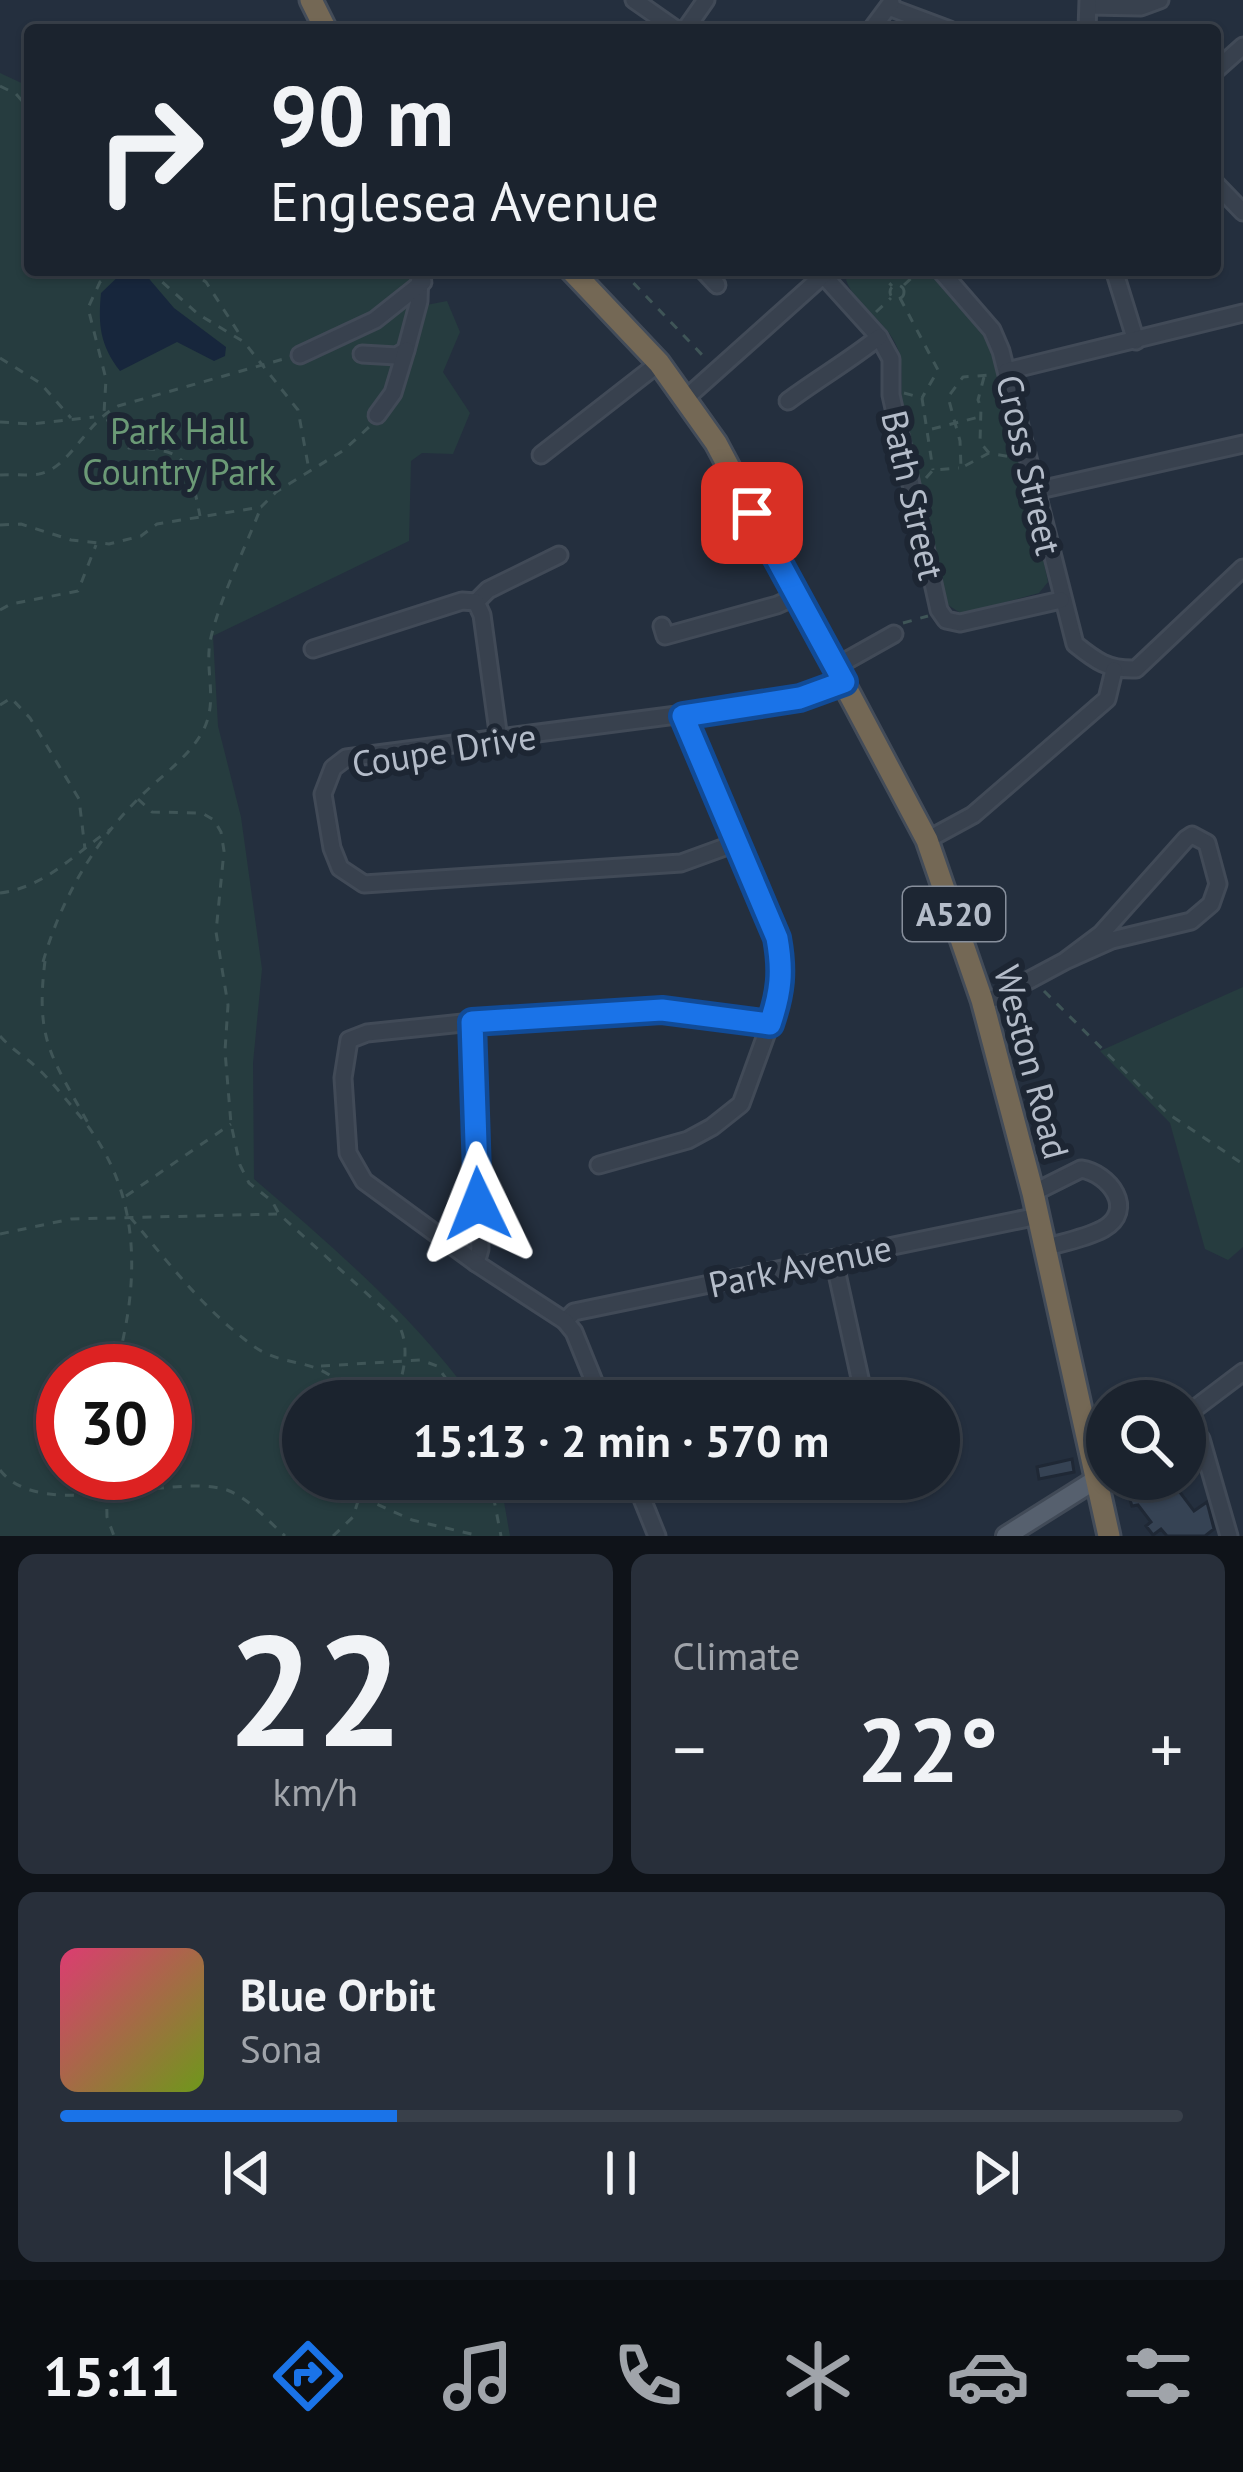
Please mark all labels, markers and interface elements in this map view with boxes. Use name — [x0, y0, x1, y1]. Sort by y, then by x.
text: 90 m — [270, 60, 454, 169]
icon: right — [72, 72, 228, 228]
text: Englesea Avenue — [270, 166, 659, 236]
street label: Cross Street — [986, 370, 1073, 560]
street label: Bath Street — [871, 406, 956, 584]
park label: Park Hall Country Park — [82, 407, 276, 495]
pin — [701, 462, 803, 564]
icon: arrive — [719, 480, 785, 546]
street label: Coupe Drive — [348, 712, 539, 787]
road number: A520 — [903, 887, 1005, 941]
street label: Weston Road — [984, 960, 1081, 1164]
position arrow — [415, 1141, 541, 1267]
street label: Park Avenue — [704, 1223, 896, 1308]
speed limit sign: 30 — [36, 1344, 192, 1500]
map controls — [1086, 1380, 1206, 1500]
button: search — [1086, 1380, 1206, 1500]
text: 15:13 · 2 min · 570 m — [413, 1411, 829, 1469]
text: 22 — [227, 1587, 404, 1789]
text: Climate — [673, 1630, 800, 1681]
text: 22° — [857, 1690, 998, 1807]
text: − — [673, 1706, 706, 1791]
text: + — [1150, 1706, 1183, 1791]
text: km/h — [273, 1766, 358, 1817]
text: Blue Orbit — [240, 1965, 436, 2023]
text: Sona — [240, 2023, 322, 2074]
icon: previous — [214, 2140, 280, 2206]
icon: pause — [588, 2140, 654, 2206]
icon: next — [963, 2140, 1029, 2206]
icon: directions — [266, 2334, 350, 2418]
icon: music — [436, 2334, 520, 2418]
icon: phone — [606, 2334, 690, 2418]
icon: climate — [776, 2334, 860, 2418]
icon: car — [946, 2334, 1030, 2418]
icon: filters — [1116, 2334, 1200, 2418]
text: 15:11 — [43, 2341, 180, 2411]

